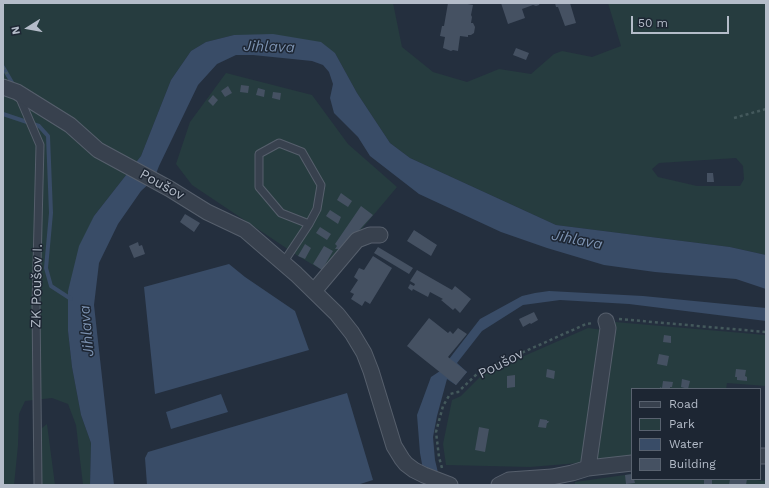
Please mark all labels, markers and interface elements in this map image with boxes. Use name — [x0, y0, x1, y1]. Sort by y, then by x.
north arrow — [8, 8, 48, 48]
scale bar — [633, 8, 731, 34]
text: 50 m — [638, 16, 668, 30]
text: N — [9, 25, 23, 36]
water label: Jihlava — [243, 37, 295, 57]
street label: Poušov — [137, 166, 187, 204]
water label: Jihlava — [550, 226, 604, 254]
street label: ZK Poušov I. — [28, 244, 46, 328]
water label: Jihlava — [76, 305, 98, 357]
street label: Poušov — [476, 346, 526, 382]
legend — [631, 388, 761, 480]
text: Road — [669, 397, 698, 411]
text: Park — [669, 417, 695, 431]
text: Water — [669, 437, 703, 451]
text: Building — [669, 457, 716, 471]

